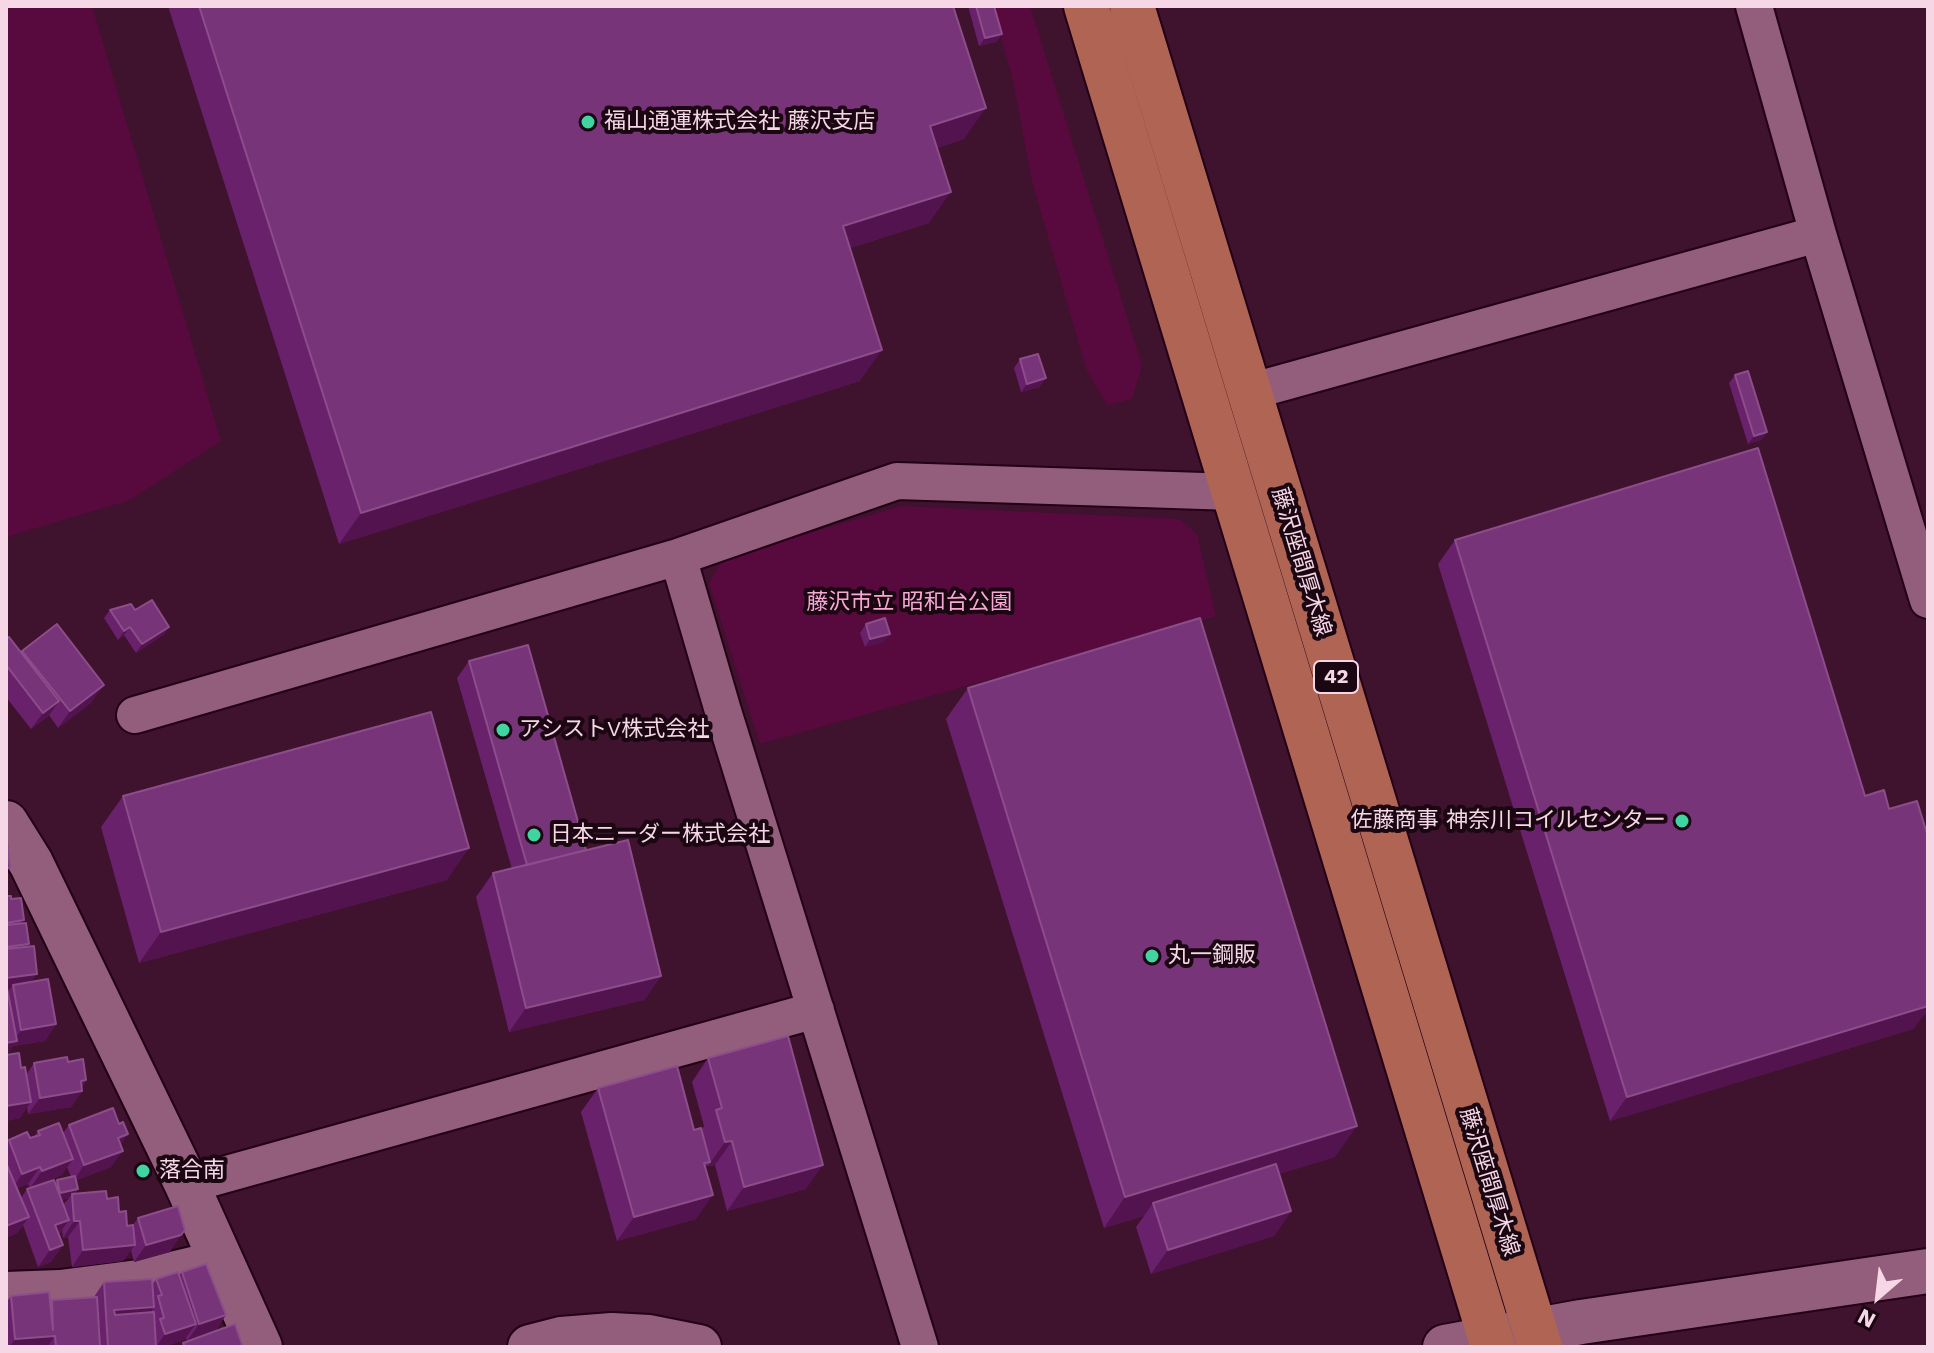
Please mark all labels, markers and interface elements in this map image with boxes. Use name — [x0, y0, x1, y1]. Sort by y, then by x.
place label: 福山通運株式会社 藤沢支店 — [604, 109, 876, 135]
marker: 福山通運株式会社 藤沢支店 — [579, 113, 597, 131]
street label: 藤沢座間厚木線 — [1266, 485, 1336, 639]
park label: 藤沢市立 昭和台公園 — [806, 590, 1012, 616]
road number: 42 — [1314, 661, 1358, 693]
place label: アシストV株式会社 — [519, 717, 709, 743]
marker: アシストV株式会社 — [494, 721, 512, 739]
place label: 佐藤商事 神奈川コイルセンター — [1350, 808, 1666, 834]
marker: 佐藤商事 神奈川コイルセンター — [1673, 812, 1691, 830]
place label: 日本ニーダー株式会社 — [550, 822, 770, 848]
marker: 日本ニーダー株式会社 — [525, 826, 543, 844]
place label: 丸一鋼販 — [1168, 943, 1256, 969]
marker: 丸一鋼販 — [1143, 947, 1161, 965]
street label: 藤沢座間厚木線 — [1454, 1105, 1524, 1259]
place label: 落合南 — [159, 1158, 225, 1184]
marker: 落合南 — [134, 1162, 152, 1180]
north arrow — [1838, 1257, 1918, 1337]
text: N — [1853, 1304, 1880, 1333]

